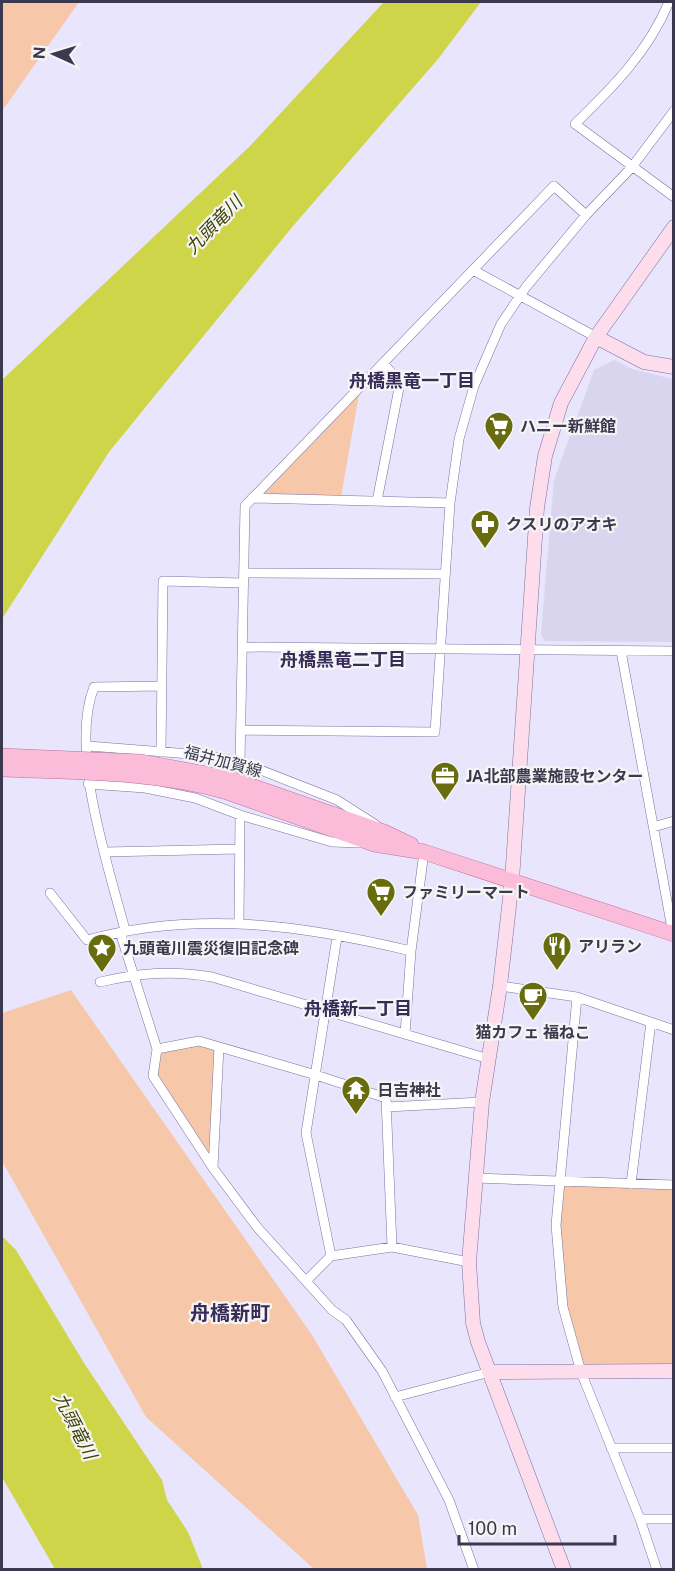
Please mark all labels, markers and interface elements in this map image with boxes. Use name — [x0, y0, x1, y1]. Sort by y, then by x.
north arrow — [24, 24, 84, 84]
text: N — [30, 46, 49, 60]
water label: 九頭竜川 — [181, 190, 248, 258]
district label: 舟橋黒竜一丁目 — [349, 370, 475, 391]
supermarket icon: ハニー新鮮館 — [483, 410, 515, 452]
place label: ハニー新鮮館 — [520, 417, 616, 436]
pharmacy icon: クスリのアオキ — [469, 508, 501, 550]
place label: クスリのアオキ — [506, 515, 618, 534]
district label: 舟橋黒竜二丁目 — [280, 649, 406, 670]
street label: 福井加賀線 — [182, 742, 264, 781]
office icon: JA北部農業施設センター — [429, 760, 461, 802]
place label: JA北部農業施設センター — [466, 767, 643, 786]
supermarket icon: ファミリーマート — [365, 876, 397, 918]
place label: ファミリーマート — [402, 883, 530, 902]
restaurant icon: アリラン — [541, 930, 573, 972]
place icon: 九頭竜川震災復旧記念碑 — [86, 932, 118, 974]
place label: アリラン — [578, 937, 642, 956]
place label: 九頭竜川震災復旧記念碑 — [123, 939, 299, 958]
cafe icon: 猫カフェ 福ねこ — [517, 980, 549, 1022]
district label: 舟橋新一丁目 — [304, 998, 412, 1019]
place label: 猫カフェ 福ねこ — [475, 1023, 591, 1042]
temple icon: 日吉神社 — [340, 1074, 372, 1116]
place label: 日吉神社 — [377, 1081, 441, 1100]
district label: 舟橋新町 — [190, 1301, 270, 1325]
water label: 九頭竜川 — [50, 1389, 102, 1464]
scale bar — [459, 1508, 615, 1546]
text: 100 m — [468, 1518, 517, 1539]

